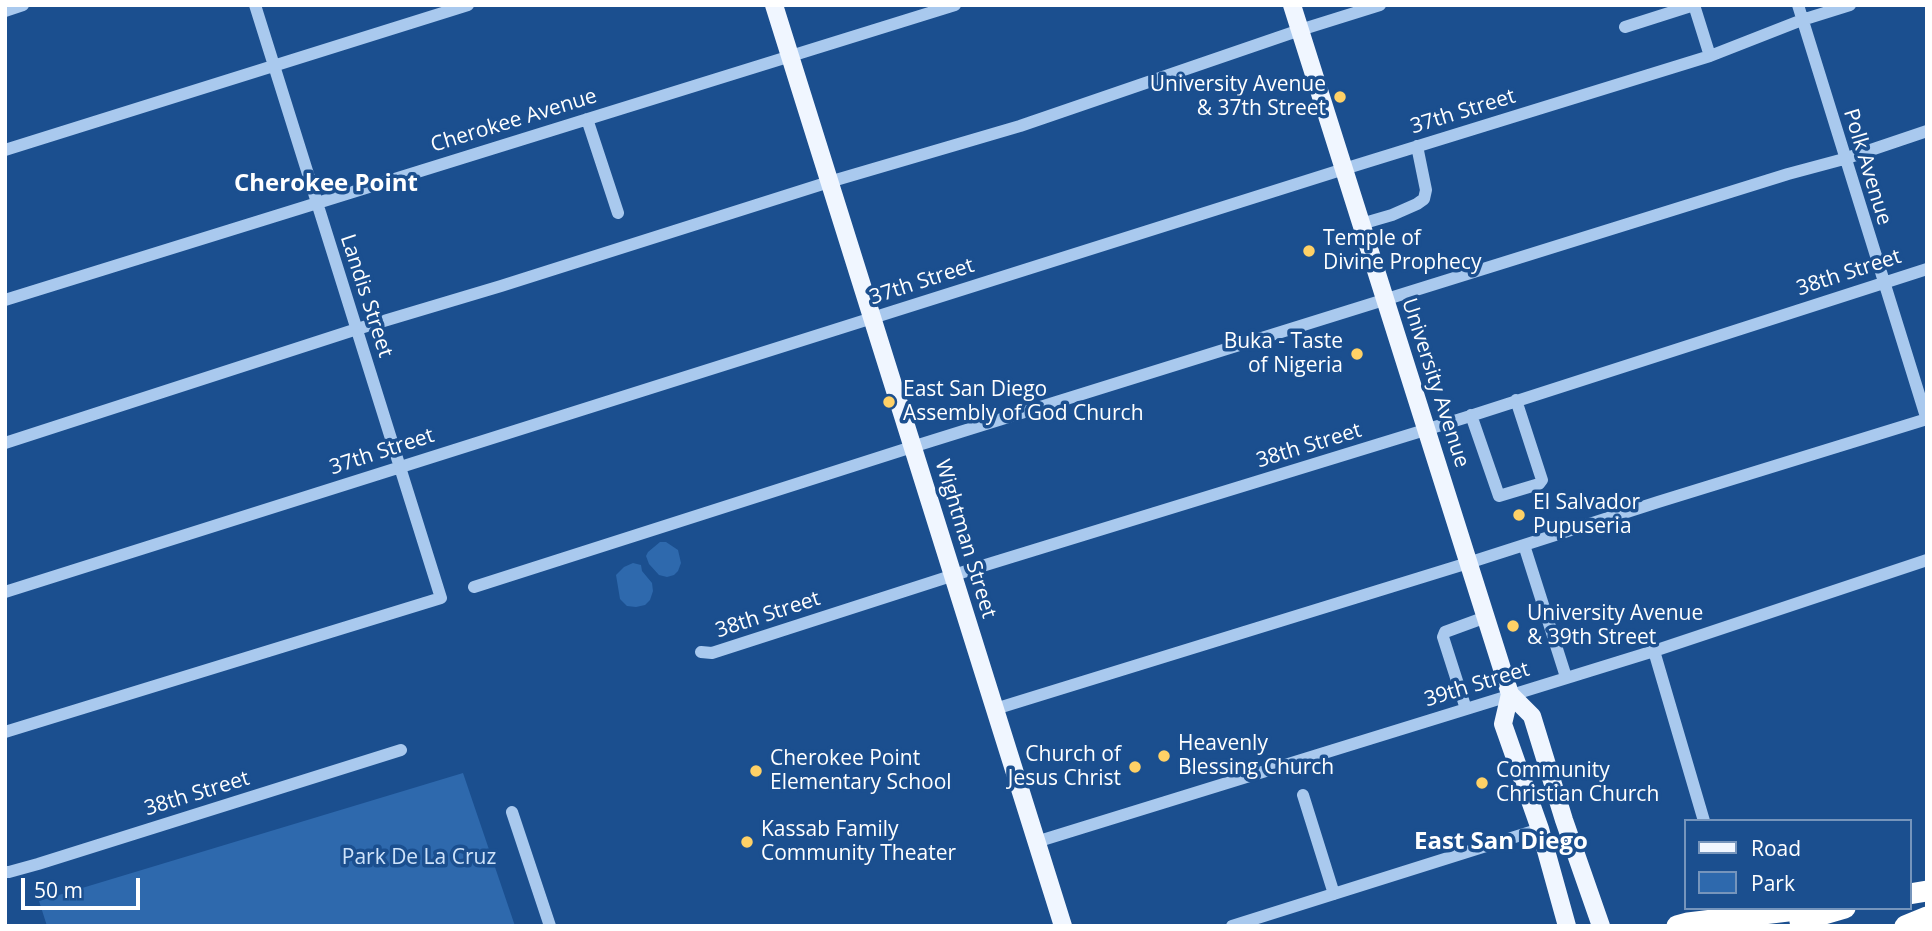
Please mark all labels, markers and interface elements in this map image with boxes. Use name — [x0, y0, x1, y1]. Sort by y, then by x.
place label: University Avenue & 37th Street — [1150, 72, 1326, 122]
street label: Cherokee Avenue — [428, 84, 600, 158]
street label: 37th Street — [1407, 84, 1519, 140]
marker: University Avenue & 37th Street — [1332, 89, 1348, 105]
street label: Polk Avenue — [1837, 106, 1897, 228]
district label: Cherokee Point — [234, 170, 418, 198]
place label: Temple of Divine Prophecy — [1323, 226, 1481, 276]
street label: Landis Street — [334, 231, 398, 361]
marker: Temple of Divine Prophecy — [1301, 243, 1317, 259]
street label: 38th Street — [1794, 244, 1904, 302]
street label: 37th Street — [867, 253, 977, 311]
street label: University Avenue — [1396, 295, 1474, 471]
place label: Buka - Taste of Nigeria — [1224, 329, 1343, 379]
marker: Buka - Taste of Nigeria — [1349, 346, 1365, 362]
place label: East San Diego Assembly of God Church — [903, 377, 1144, 427]
marker: East San Diego Assembly of God Church — [881, 394, 897, 410]
street label: 38th Street — [1253, 418, 1365, 474]
street label: 37th Street — [327, 423, 437, 481]
street label: Wightman Street — [929, 457, 1001, 621]
place label: El Salvador Pupuseria — [1533, 490, 1640, 540]
marker: El Salvador Pupuseria — [1511, 507, 1527, 523]
street label: 38th Street — [713, 586, 823, 644]
place label: University Avenue & 39th Street — [1527, 601, 1703, 651]
marker: University Avenue & 39th Street — [1505, 618, 1521, 634]
street label: 39th Street — [1421, 657, 1533, 713]
place label: Heavenly Blessing Church — [1178, 731, 1334, 781]
place label: Church of Jesus Christ — [1008, 742, 1121, 792]
place label: Cherokee Point Elementary School — [770, 746, 952, 796]
marker: Heavenly Blessing Church — [1156, 748, 1172, 764]
place label: Community Christian Church — [1496, 758, 1659, 808]
marker: Church of Jesus Christ — [1127, 759, 1143, 775]
marker: Cherokee Point Elementary School — [748, 763, 764, 779]
street label: 38th Street — [141, 766, 253, 822]
marker: Community Christian Church — [1474, 775, 1490, 791]
place label: Kassab Family Community Theater — [761, 817, 956, 867]
legend — [1684, 819, 1911, 910]
district label: East San Diego — [1414, 828, 1588, 856]
marker: Kassab Family Community Theater — [739, 834, 755, 850]
text: Road — [1751, 834, 1801, 862]
park label: Park De La Cruz — [342, 845, 496, 871]
scale bar — [24, 864, 144, 908]
text: Park — [1751, 869, 1795, 897]
text: 50 m — [34, 876, 83, 904]

